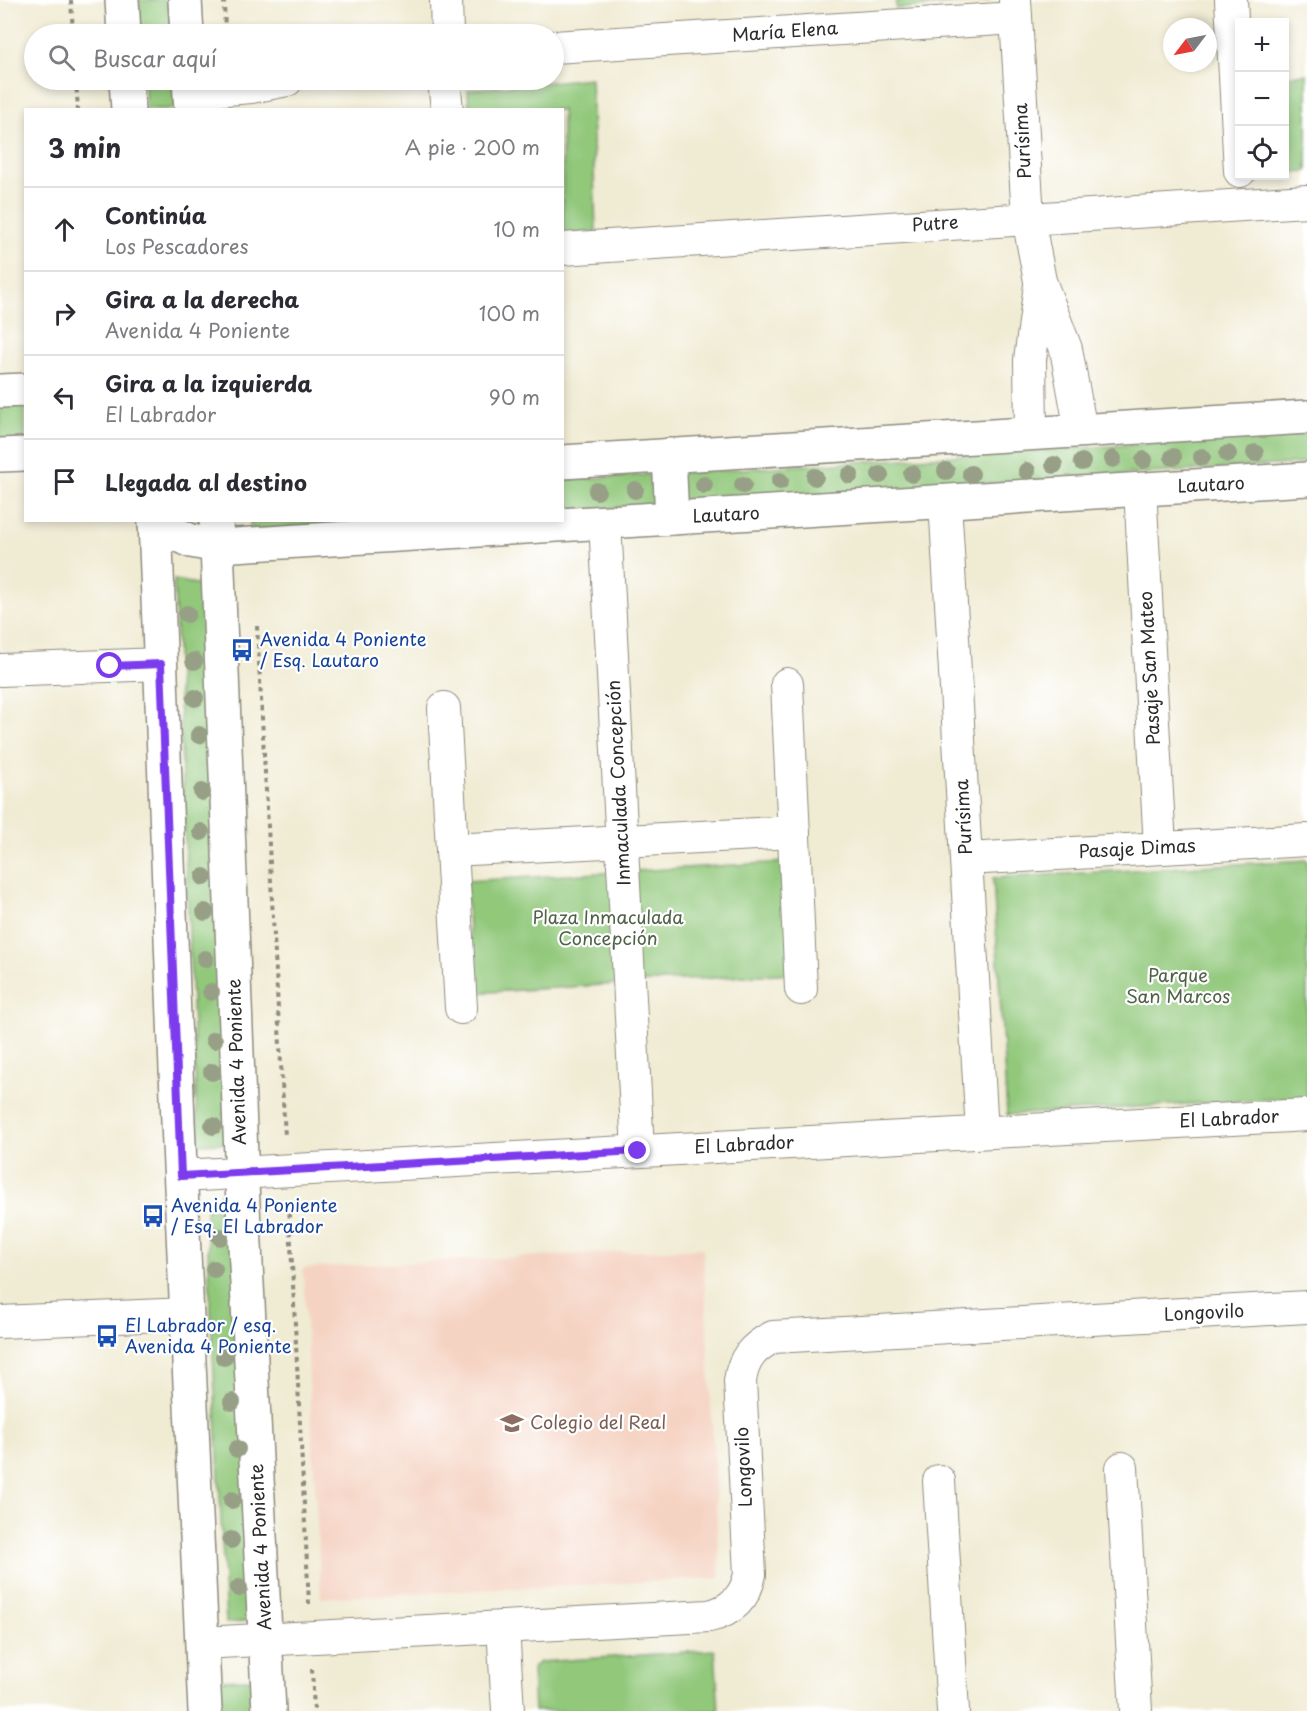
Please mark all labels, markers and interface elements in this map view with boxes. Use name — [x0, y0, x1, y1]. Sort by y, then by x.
street label: María Elena — [731, 13, 839, 48]
north arrow — [1163, 18, 1217, 72]
map controls — [1235, 18, 1289, 180]
button: + — [1235, 18, 1289, 72]
search box — [24, 24, 564, 90]
icon: search — [45, 41, 78, 74]
text: Buscar aquí — [93, 41, 217, 74]
button: − — [1235, 72, 1289, 126]
street label: Purísima — [1006, 102, 1037, 180]
button: locate — [1235, 126, 1289, 180]
text: 3 min — [48, 128, 121, 167]
text: A pie · 200 m — [405, 132, 540, 162]
text: Continúa — [105, 198, 207, 231]
street label: Putre — [911, 207, 959, 238]
icon: ahead — [48, 213, 81, 246]
text: 10 m — [493, 214, 540, 244]
text: Los Pescadores — [105, 231, 249, 261]
text: Gira a la derecha — [105, 282, 299, 315]
icon: right — [48, 297, 81, 330]
text: 100 m — [479, 298, 540, 328]
text: Avenida 4 Poniente — [105, 315, 290, 345]
text: Gira a la izquierda — [105, 366, 312, 399]
icon: left — [48, 381, 81, 414]
text: 90 m — [489, 382, 540, 412]
text: El Labrador — [105, 399, 216, 429]
icon: arrive — [48, 465, 81, 498]
text: Llegada al destino — [105, 465, 307, 498]
street label: Lautaro — [1177, 468, 1245, 499]
street label: Lautaro — [692, 498, 760, 529]
street label: Pasaje San Mateo — [1131, 590, 1166, 746]
place label: Avenida 4 Poniente / Esq. Lautaro — [260, 625, 427, 673]
bus stop icon: Avenida 4 Poniente / Esq. Lautaro — [229, 637, 255, 663]
route start — [96, 652, 122, 678]
street label: Inmaculada Concepción — [599, 679, 636, 887]
street label: Purísima — [947, 778, 978, 856]
street label: Pasaje Dimas — [1078, 831, 1196, 864]
park label: Plaza Inmaculada Concepción — [532, 903, 684, 951]
park label: Parque San Marcos — [1126, 961, 1230, 1009]
street label: Avenida 4 Poniente — [219, 978, 252, 1146]
street label: El Labrador — [1178, 1101, 1280, 1134]
street label: El Labrador — [693, 1127, 795, 1160]
route end — [624, 1137, 650, 1163]
place label: Avenida 4 Poniente / Esq. El Labrador — [171, 1191, 338, 1239]
bus stop icon: Avenida 4 Poniente / Esq. El Labrador — [140, 1203, 166, 1229]
street label: Longovilo — [1163, 1296, 1245, 1327]
place label: El Labrador / esq. Avenida 4 Poniente — [125, 1311, 292, 1359]
bus stop icon: El Labrador / esq. Avenida 4 Poniente — [94, 1323, 120, 1349]
place label: Colegio del Real — [530, 1408, 666, 1435]
school or university icon: Colegio del Real — [499, 1410, 525, 1436]
street label: Longovilo — [727, 1426, 758, 1508]
street label: Avenida 4 Poniente — [242, 1463, 277, 1631]

